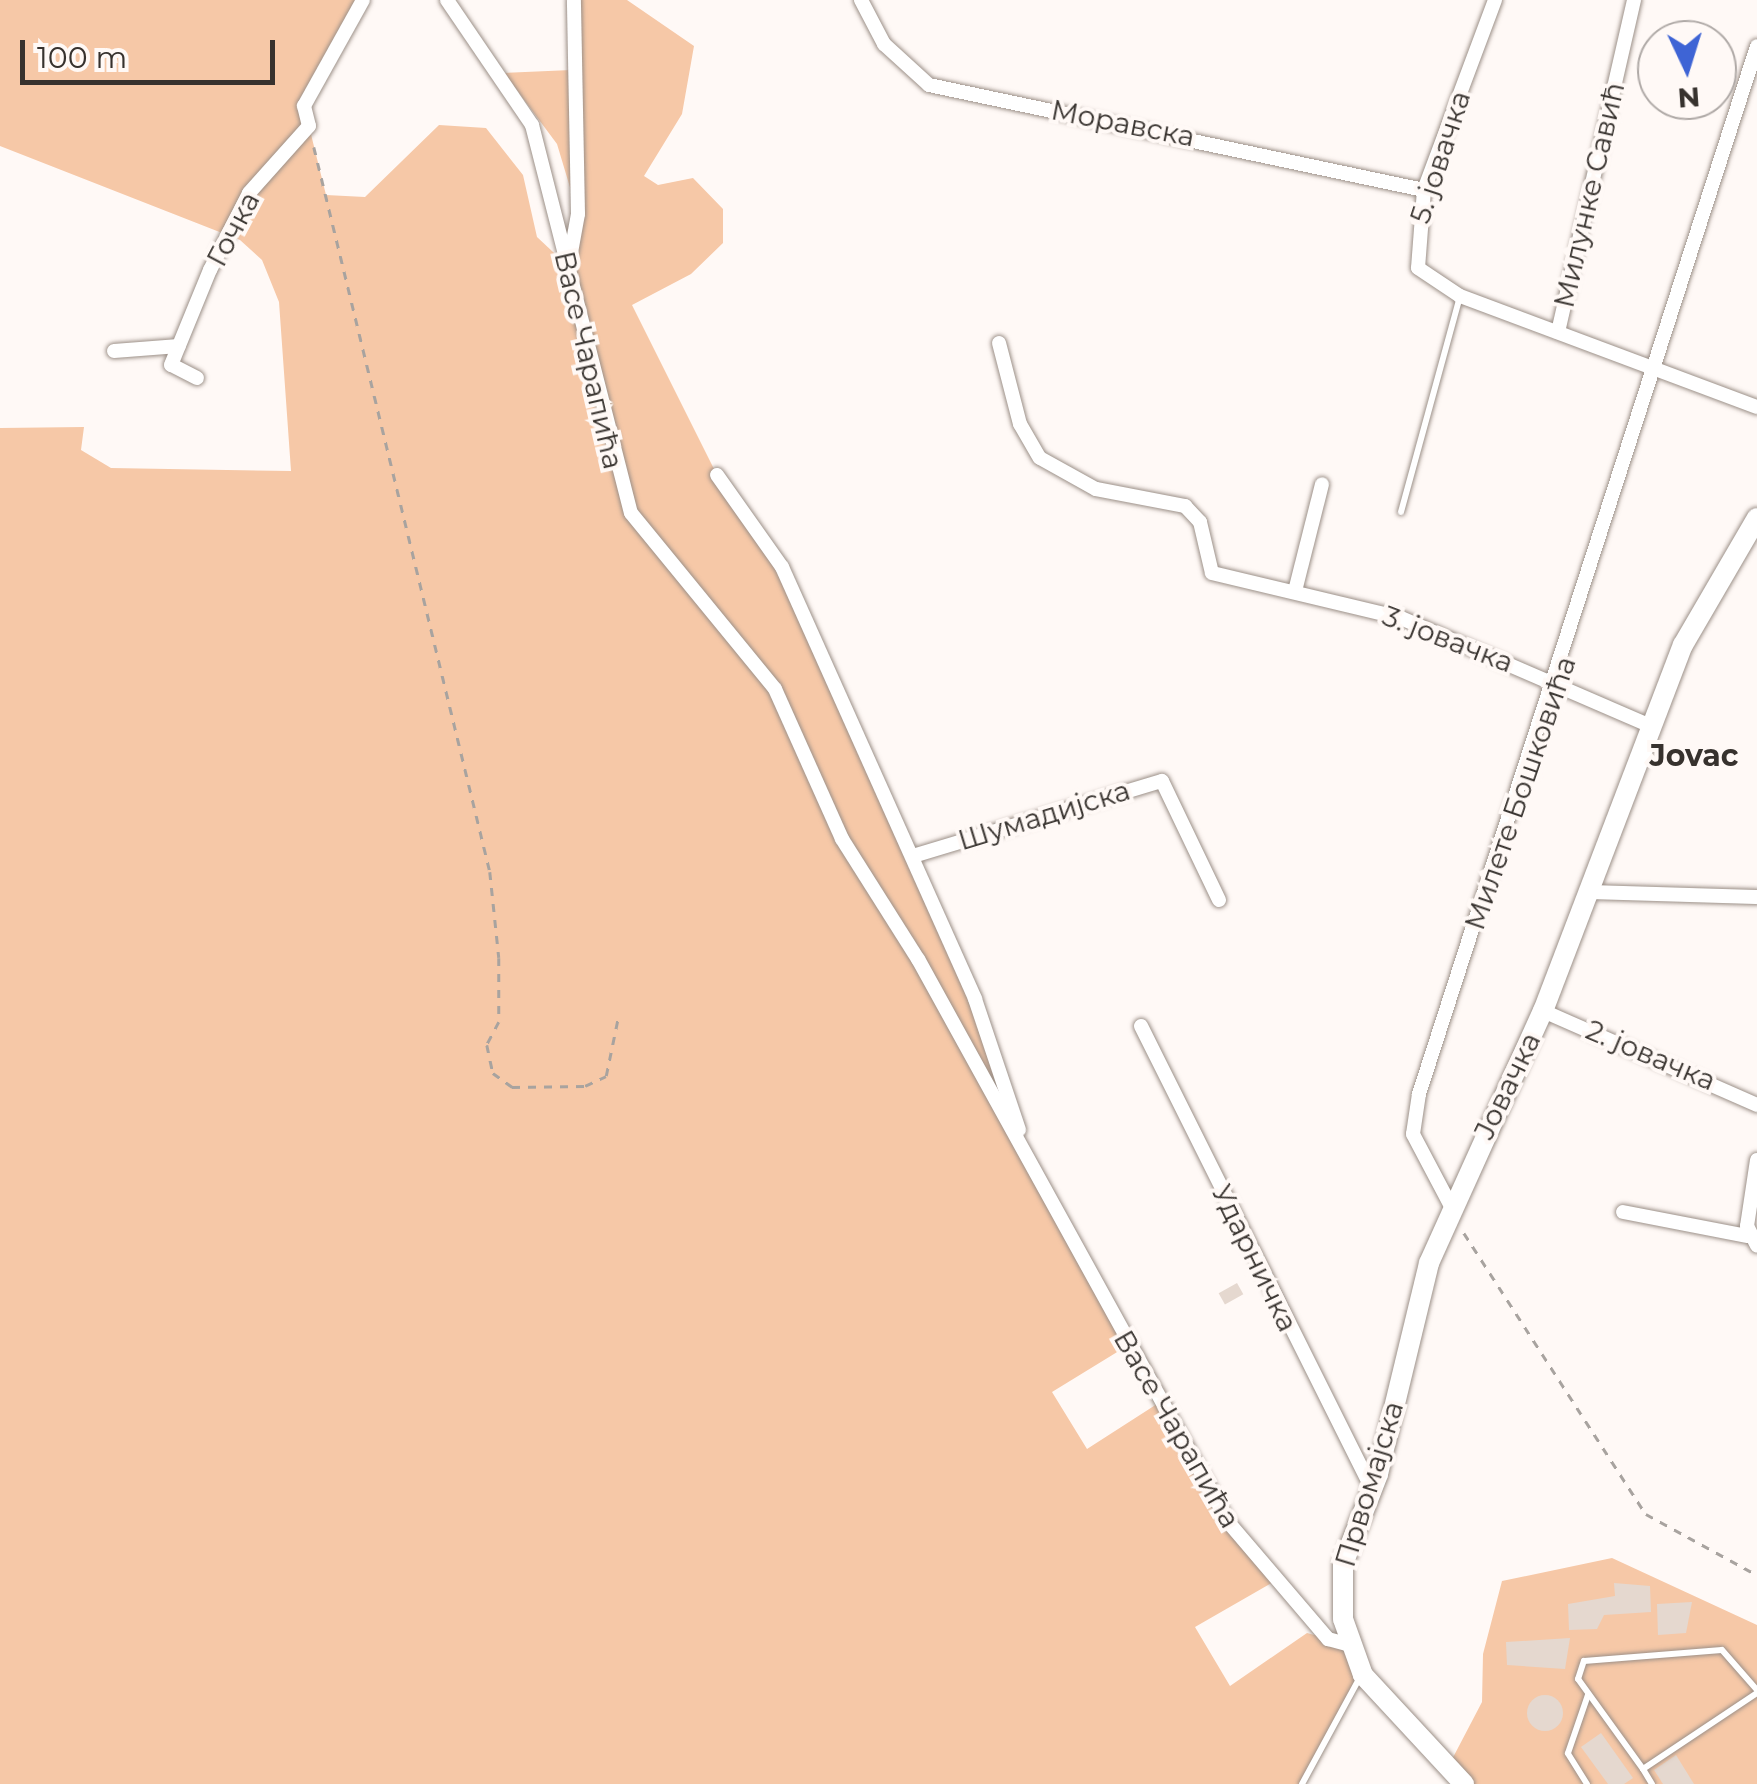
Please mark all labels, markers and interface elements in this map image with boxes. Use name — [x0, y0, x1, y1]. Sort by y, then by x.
scale bar — [25, 20, 280, 82]
north arrow — [1637, 20, 1737, 120]
text: 100 m — [37, 39, 127, 76]
street label: Милунке Савић — [1547, 79, 1631, 311]
text: N — [1676, 80, 1701, 116]
street label: 5. јовачка — [1403, 87, 1477, 227]
street label: Моравска — [1048, 93, 1198, 153]
street label: Гочка — [199, 186, 267, 272]
street label: Васе Чарапића — [548, 248, 630, 472]
street label: 3. јовачка — [1378, 599, 1518, 679]
street label: Милете Бошковића — [1457, 652, 1583, 934]
district label: Jovac — [1649, 738, 1739, 774]
street label: Шумадијска — [954, 773, 1134, 857]
street label: 2. јовачка — [1581, 1013, 1721, 1097]
street label: Јовачка — [1467, 1027, 1547, 1145]
street label: Ударничка — [1205, 1179, 1305, 1337]
street label: Васе Чарапића — [1107, 1324, 1247, 1534]
street label: Првомајска — [1328, 1397, 1410, 1571]

